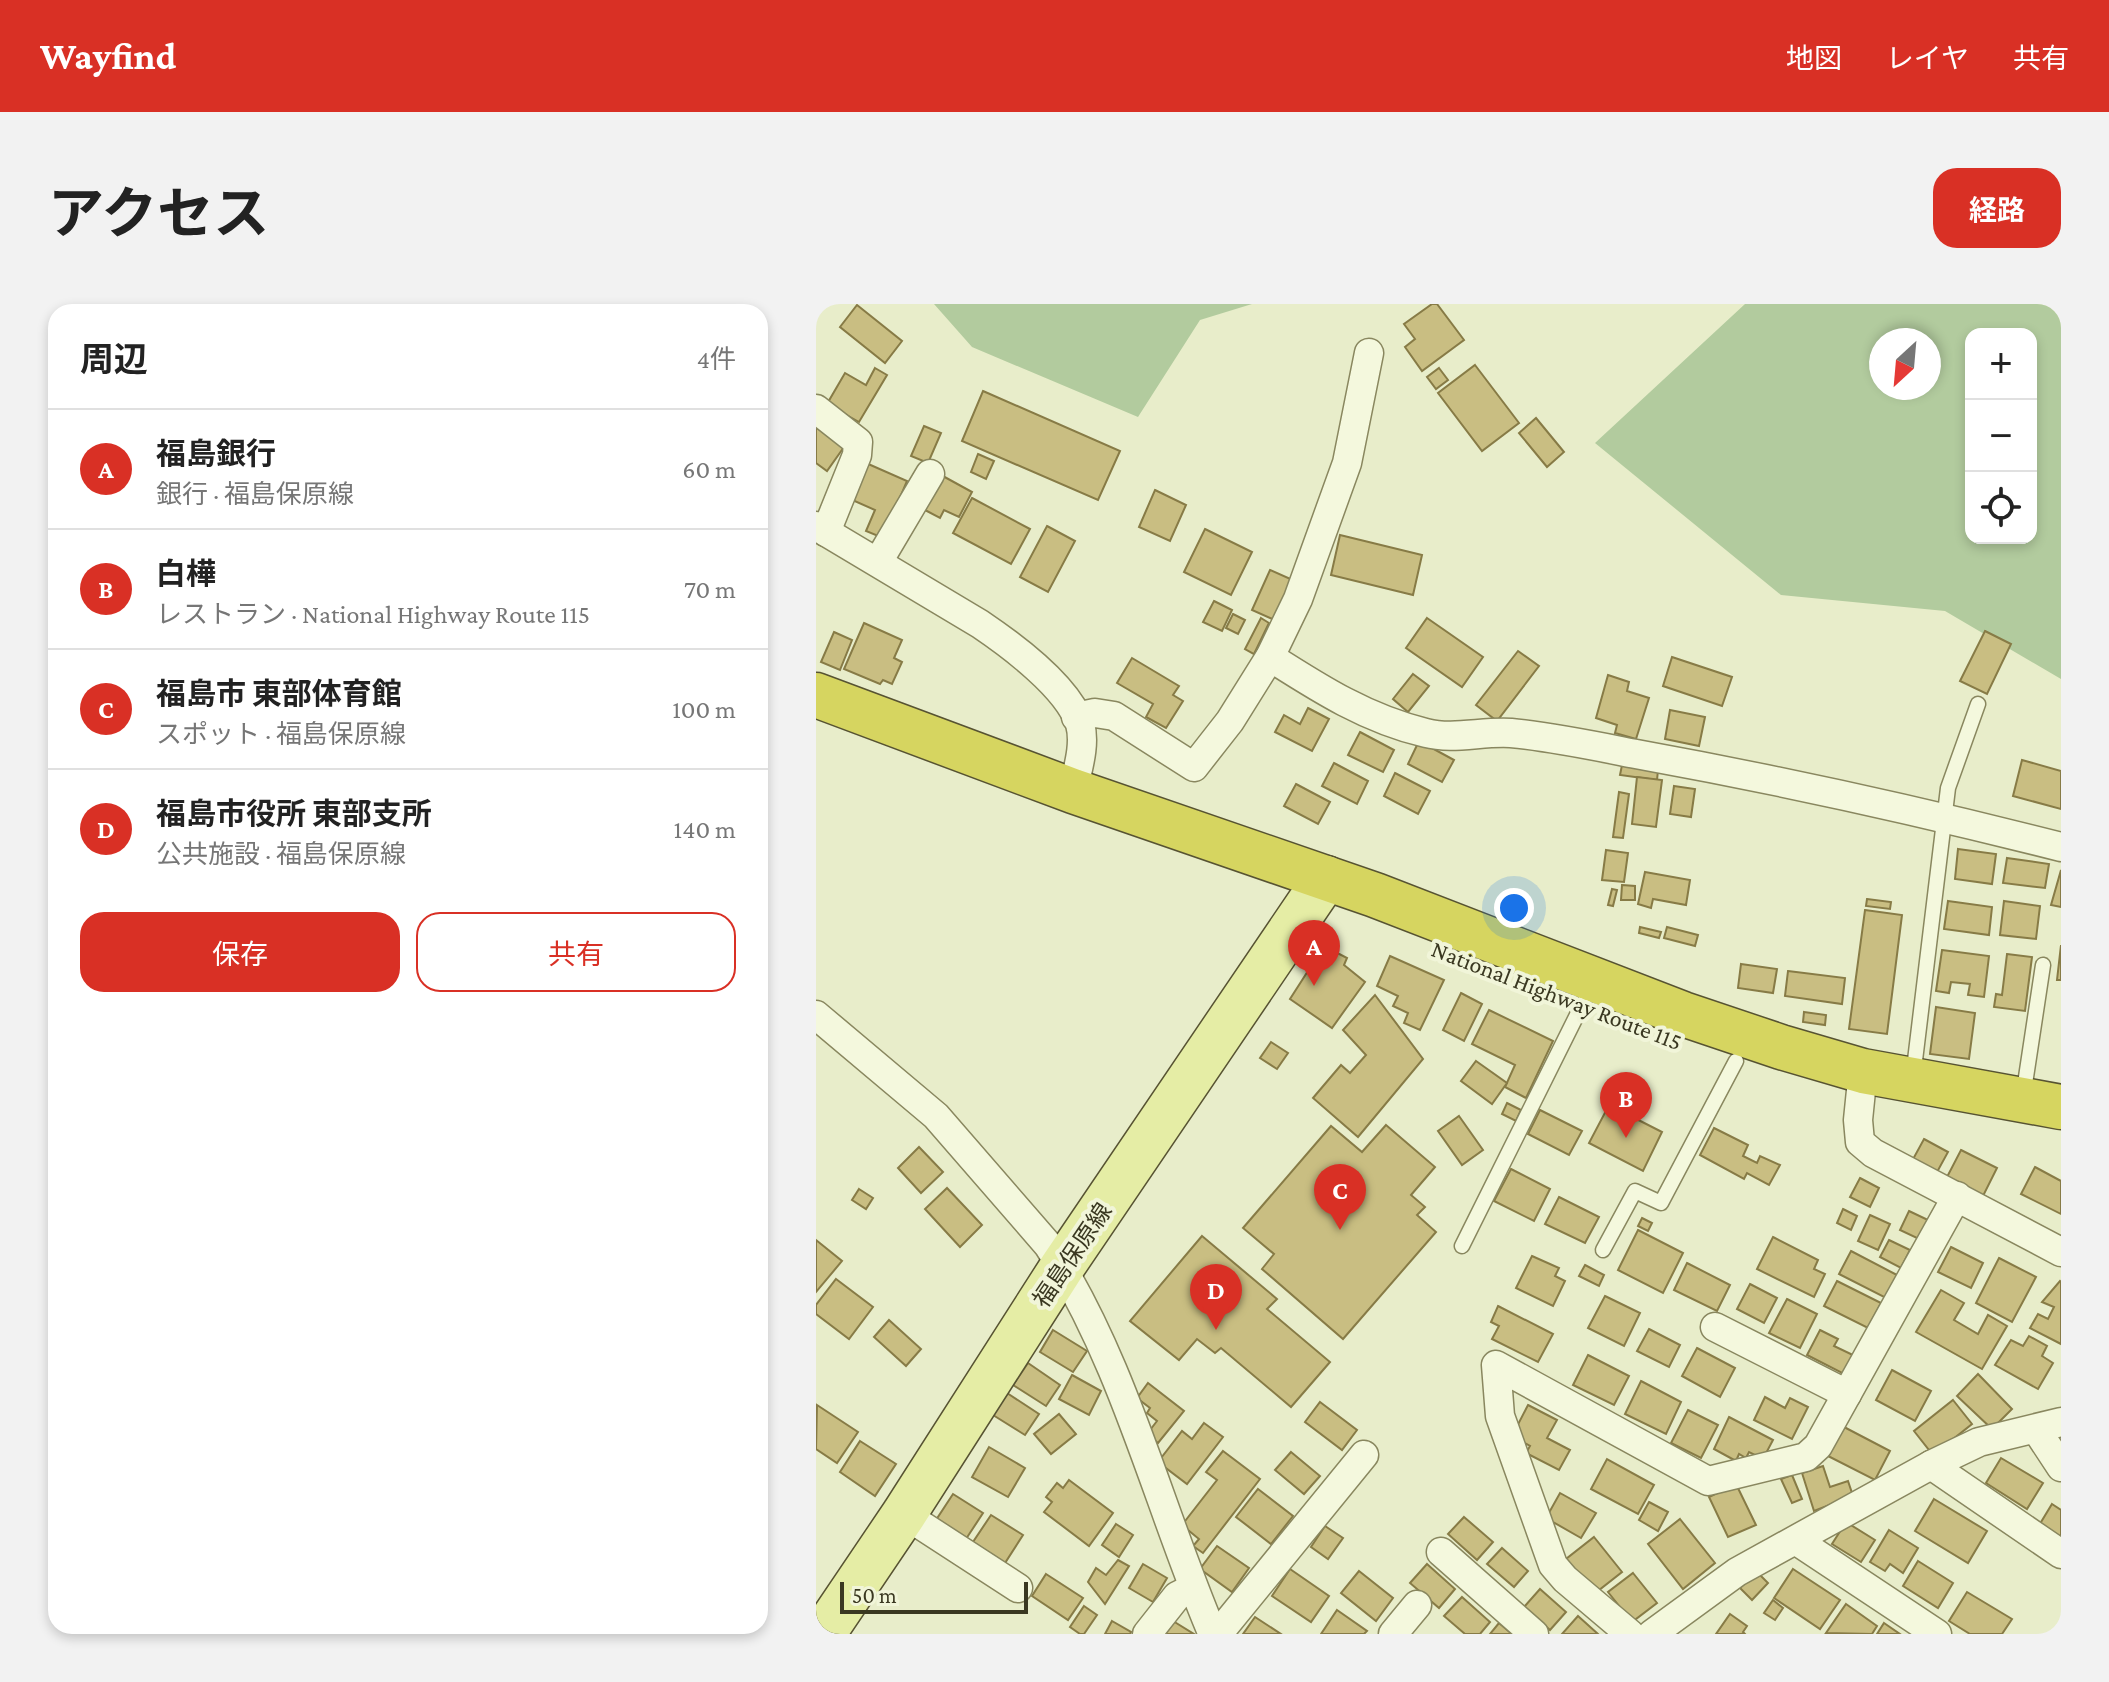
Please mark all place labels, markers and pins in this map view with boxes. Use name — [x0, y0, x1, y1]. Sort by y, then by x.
pin: A — [1288, 920, 1340, 986]
pin: B — [1600, 1072, 1652, 1138]
pin: C — [1314, 1164, 1366, 1230]
pin: D — [1190, 1264, 1242, 1330]

